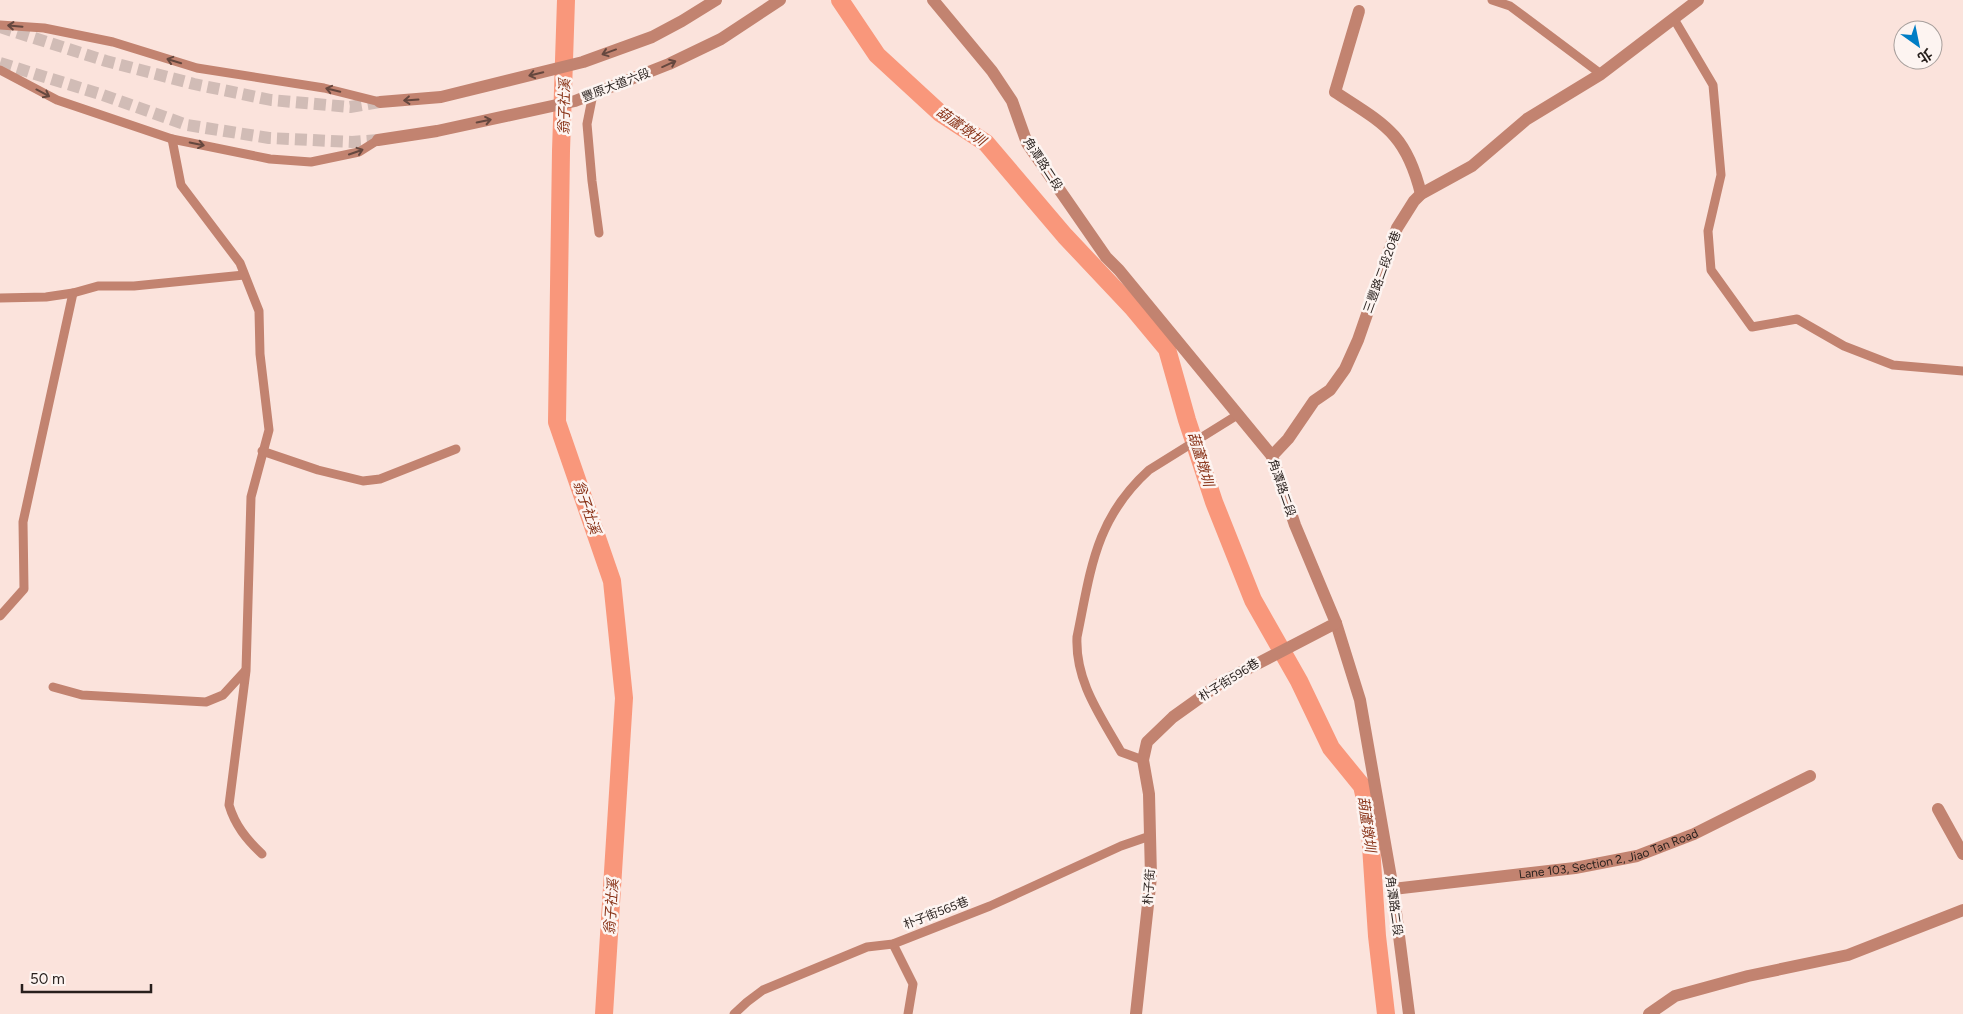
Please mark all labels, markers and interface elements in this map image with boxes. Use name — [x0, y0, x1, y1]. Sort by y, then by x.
north arrow — [1893, 20, 1943, 70]
one-way arrow — [8, 21, 24, 31]
text: 北 — [1914, 45, 1935, 66]
one-way arrow — [602, 48, 618, 57]
one-way arrow — [166, 55, 182, 65]
one-way arrow — [661, 58, 676, 68]
street label: 豐原大道六段 — [580, 66, 652, 104]
one-way arrow — [528, 70, 544, 79]
water label: 翁子社溪 — [556, 77, 574, 135]
one-way arrow — [326, 85, 342, 94]
one-way arrow — [35, 88, 50, 98]
one-way arrow — [403, 96, 419, 105]
water label: 葫蘆墩圳 — [933, 103, 990, 151]
one-way arrow — [476, 116, 492, 125]
street label: 角潭路二段 — [1021, 135, 1065, 193]
one-way arrow — [188, 140, 204, 149]
one-way arrow — [348, 146, 364, 156]
street label: 三豐路二段20巷 — [1361, 229, 1403, 315]
water label: 葫蘆墩圳 — [1184, 430, 1217, 490]
street label: 角潭路二段 — [1266, 457, 1298, 519]
water label: 翁子社溪 — [569, 478, 604, 538]
street label: 朴子街596巷 — [1196, 656, 1262, 704]
water label: 葫蘆墩圳 — [1354, 795, 1379, 855]
street label: Lane 103, Section 2, Jiao Tan Road — [1518, 826, 1701, 881]
street label: 朴子街 — [1141, 869, 1157, 905]
street label: 角潭路二段 — [1383, 875, 1405, 937]
water label: 翁子社溪 — [601, 877, 622, 936]
street label: 朴子街565巷 — [901, 894, 971, 932]
scale bar — [22, 962, 151, 994]
text: 50 m — [30, 970, 65, 988]

